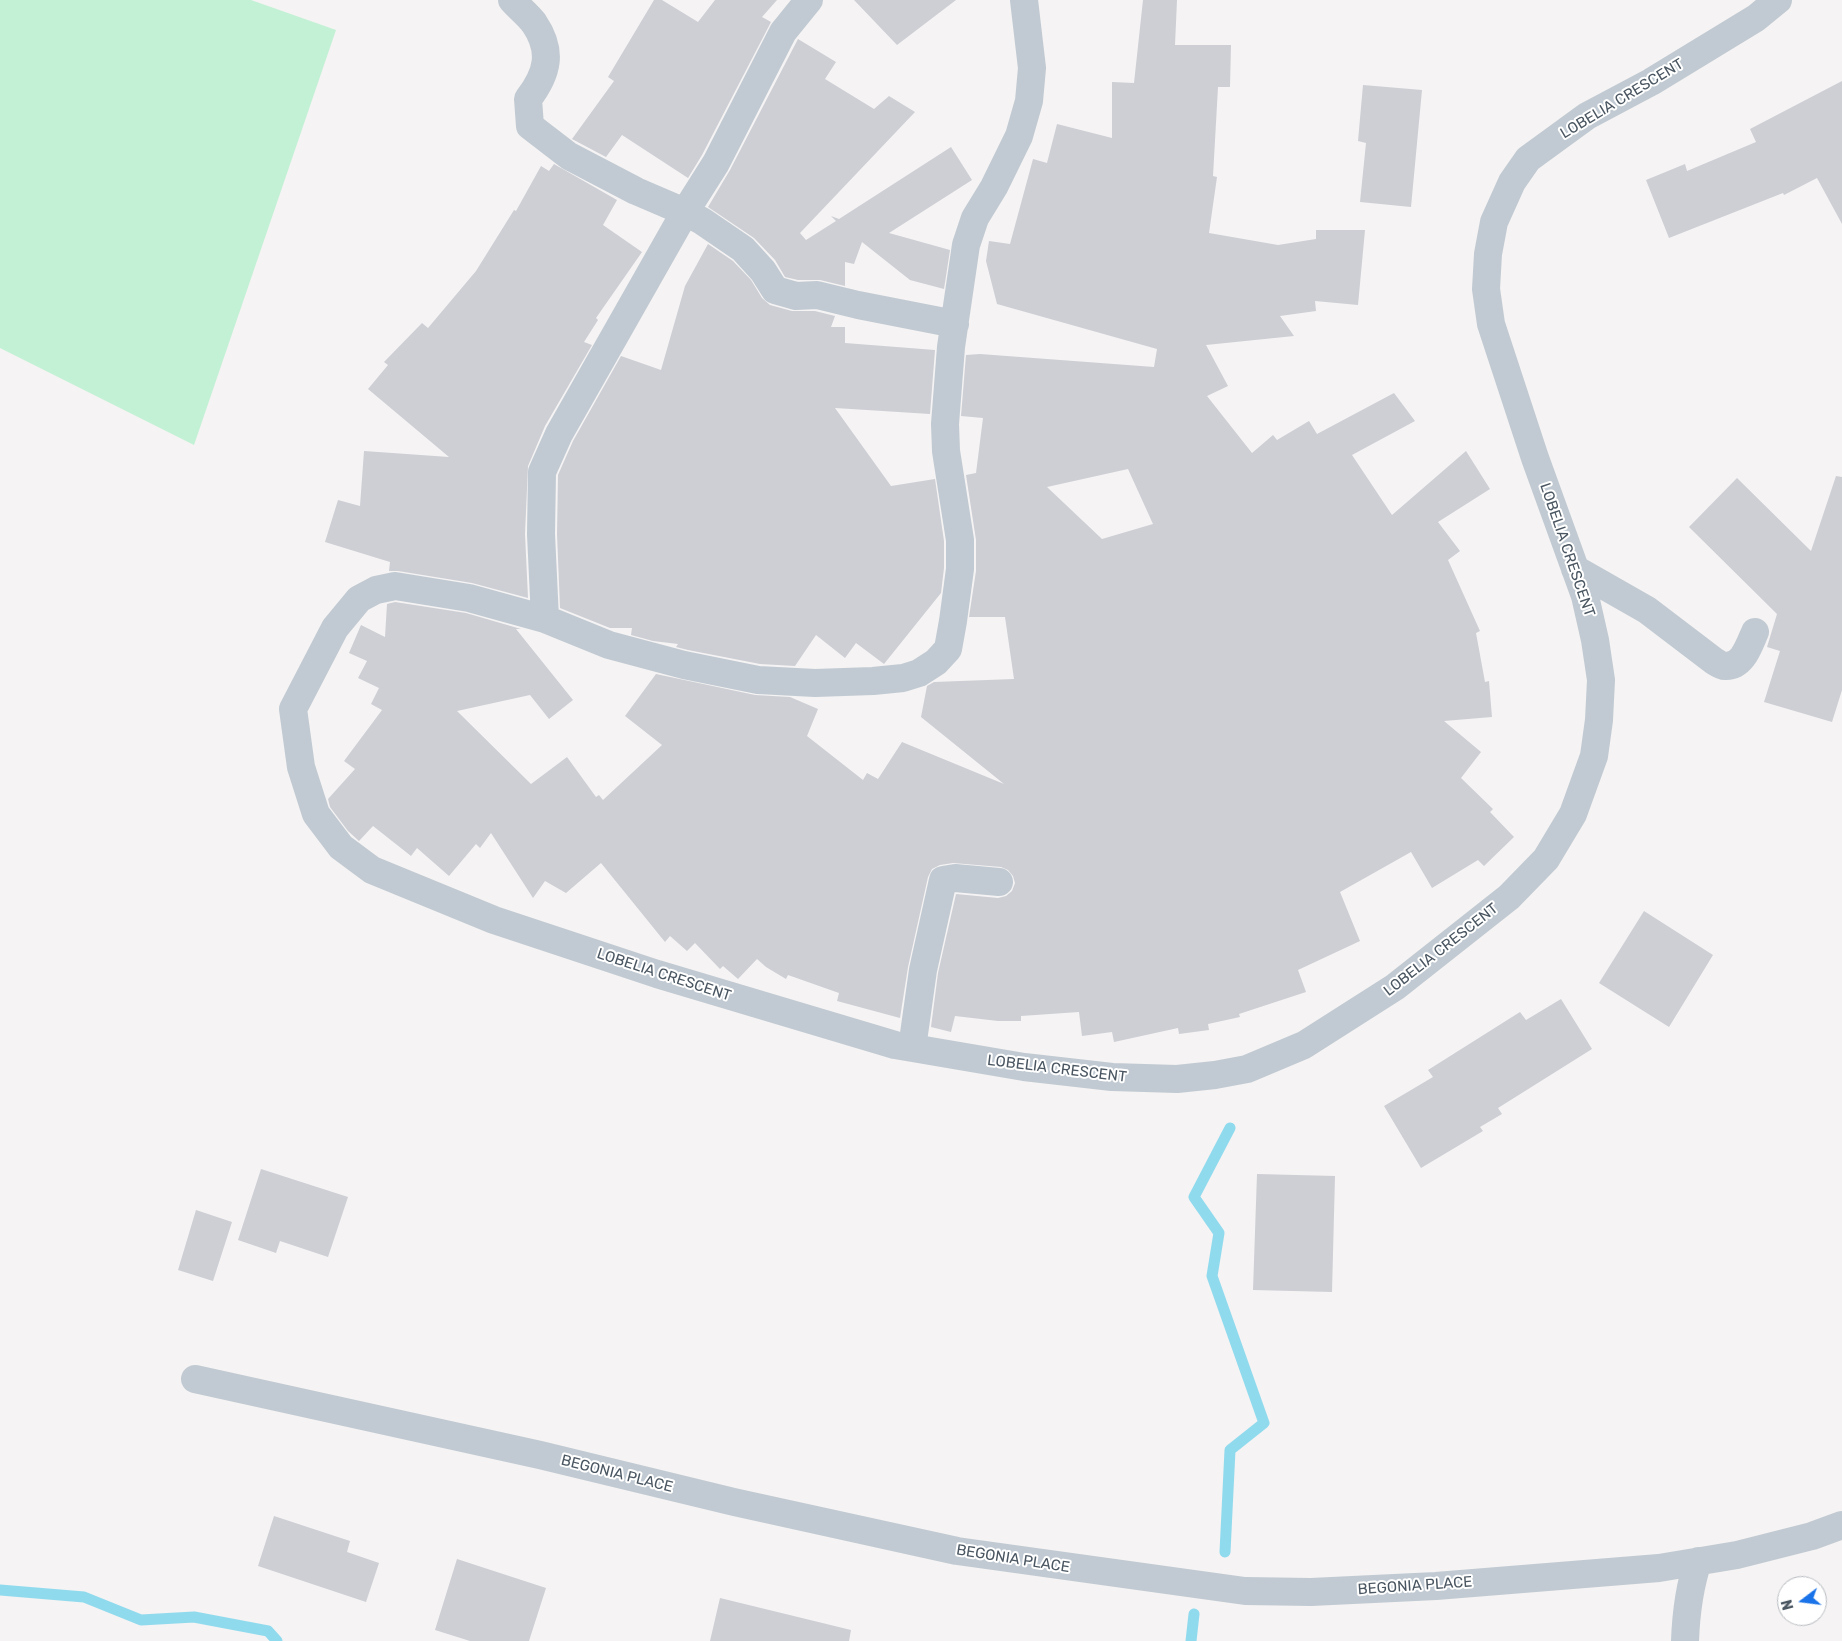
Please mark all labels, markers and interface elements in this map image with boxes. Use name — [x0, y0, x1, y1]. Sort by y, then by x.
street label: LOBELIA CRESCENT — [1557, 55, 1687, 143]
street label: LOBELIA CRESCENT — [1536, 481, 1598, 619]
street label: LOBELIA CRESCENT — [1380, 900, 1502, 1000]
street label: LOBELIA CRESCENT — [595, 945, 733, 1005]
street label: LOBELIA CRESCENT — [986, 1052, 1128, 1086]
street label: BEGONIA PLACE — [559, 1451, 675, 1497]
street label: BEGONIA PLACE — [955, 1541, 1071, 1577]
street label: BEGONIA PLACE — [1357, 1573, 1473, 1599]
north arrow — [1777, 1576, 1827, 1626]
text: N — [1778, 1598, 1798, 1612]

